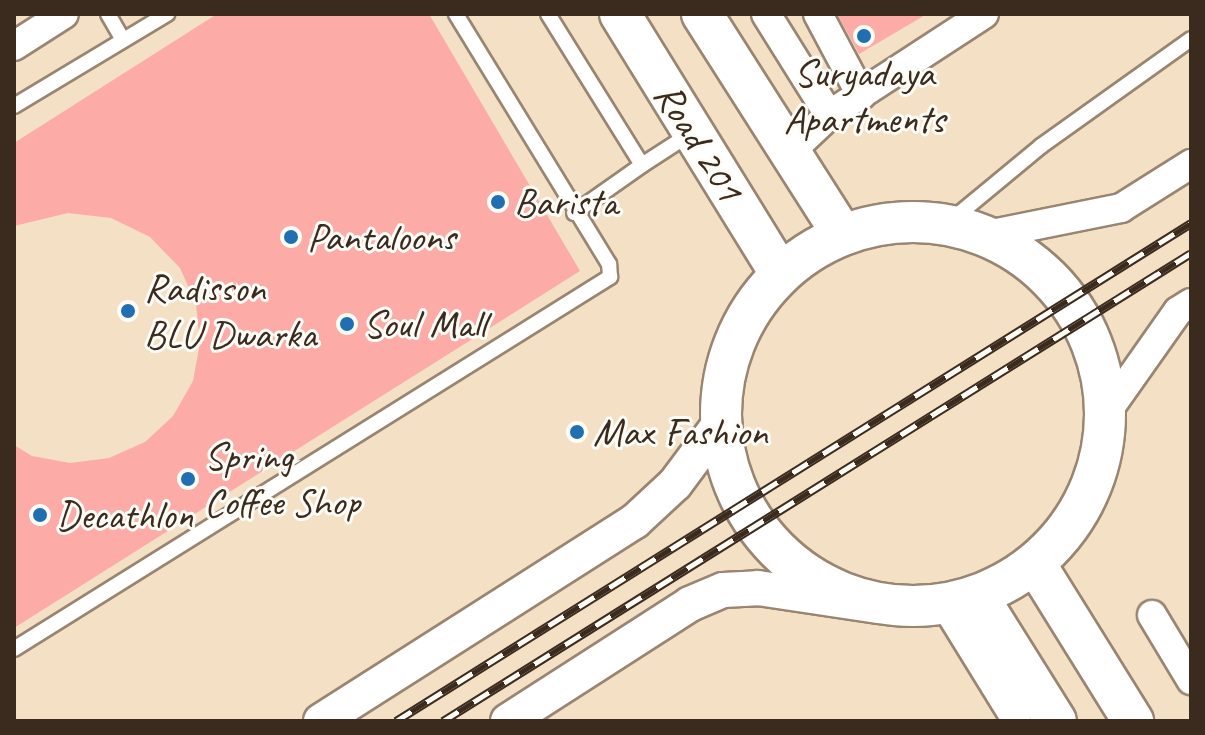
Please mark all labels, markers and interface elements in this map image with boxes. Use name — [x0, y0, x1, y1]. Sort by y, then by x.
marker: Suryadaya Apartments — [855, 27, 873, 45]
place label: Suryadaya Apartments — [784, 49, 944, 143]
street label: Road 201 — [644, 74, 754, 210]
place label: Barista — [514, 178, 617, 226]
marker: Barista — [489, 193, 507, 211]
place label: Pantaloons — [307, 213, 455, 261]
marker: Pantaloons — [282, 228, 300, 246]
place label: Radisson BLU Dwarka — [144, 264, 317, 358]
place label: Soul Mall — [363, 300, 487, 348]
marker: Radisson BLU Dwarka — [119, 302, 137, 320]
marker: Soul Mall — [338, 315, 356, 333]
place label: Max Fashion — [593, 408, 769, 456]
marker: Max Fashion — [568, 423, 586, 441]
place label: Spring Coffee Shop — [204, 432, 361, 526]
marker: Spring Coffee Shop — [179, 470, 197, 488]
place label: Decathlon — [56, 491, 193, 539]
marker: Decathlon — [31, 506, 49, 524]

